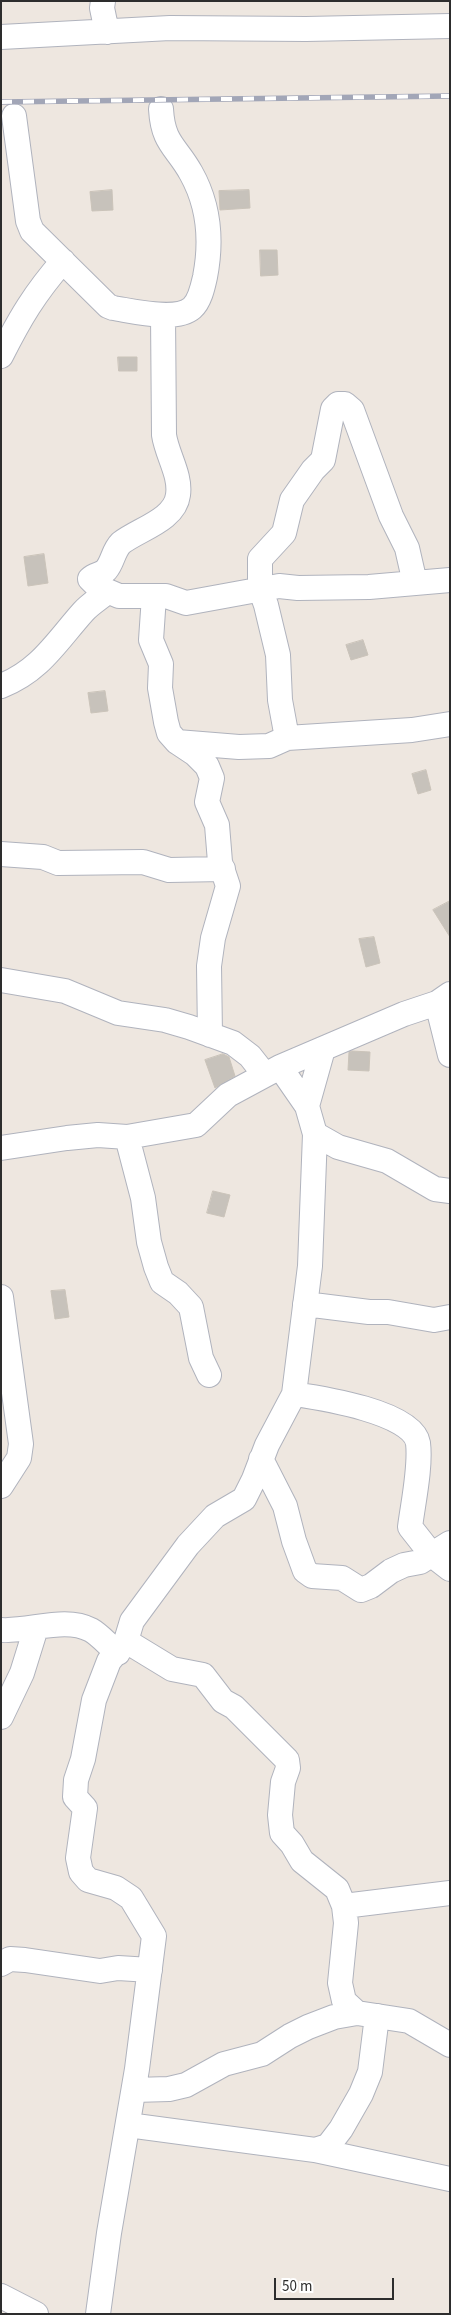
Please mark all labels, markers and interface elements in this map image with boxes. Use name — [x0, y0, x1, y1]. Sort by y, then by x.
scale bar — [276, 2268, 396, 2300]
text: 50 m — [282, 2276, 312, 2297]

